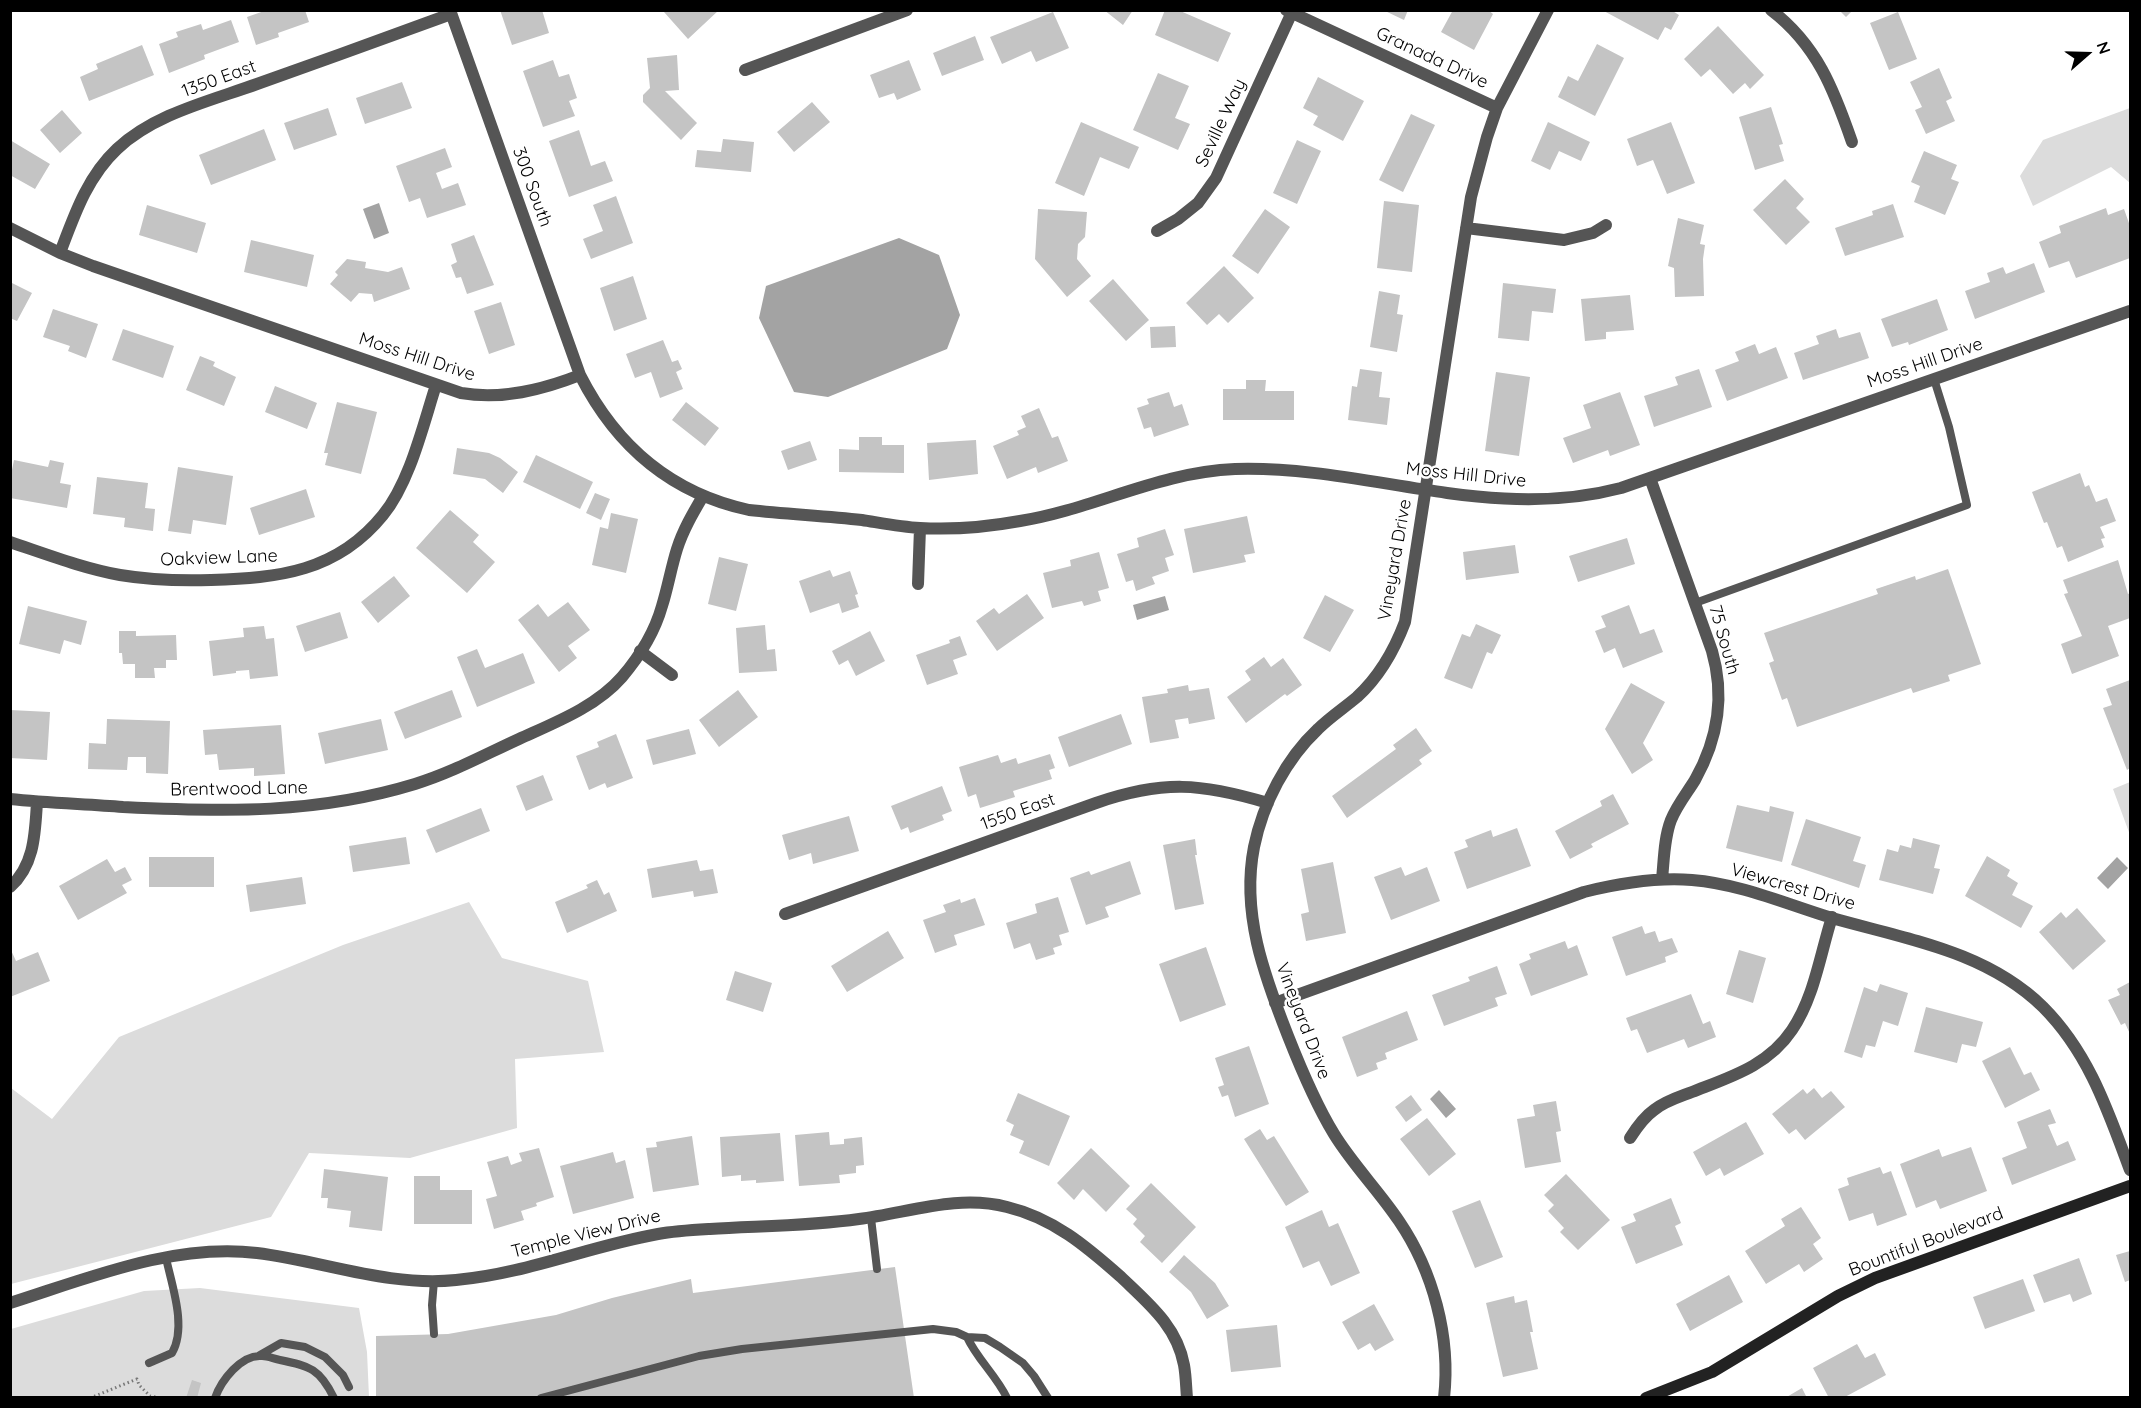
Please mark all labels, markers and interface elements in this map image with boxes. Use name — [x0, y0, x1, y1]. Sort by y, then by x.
street label: Granada Drive — [1372, 23, 1492, 93]
north arrow — [2057, 24, 2117, 84]
text: N — [2093, 39, 2115, 57]
street label: 1350 East — [179, 56, 259, 102]
street label: Seville Way — [1191, 75, 1251, 171]
street label: 300 South — [508, 144, 556, 230]
street label: Moss Hill Drive — [356, 328, 478, 386]
street label: Moss Hill Drive — [1864, 333, 1986, 393]
street label: Moss Hill Drive — [1405, 458, 1527, 492]
street label: Vineyard Drive — [1374, 497, 1416, 623]
street label: Oakview Lane — [160, 545, 278, 571]
street label: 75 South — [1704, 603, 1744, 677]
street label: Brentwood Lane — [170, 777, 308, 801]
street label: 1550 East — [978, 789, 1058, 835]
street label: Viewcrest Drive — [1728, 859, 1858, 915]
street label: Vineyard Drive — [1271, 960, 1335, 1082]
street label: Bountiful Boulevard — [1846, 1203, 2006, 1281]
street label: Temple View Drive — [509, 1205, 663, 1263]

